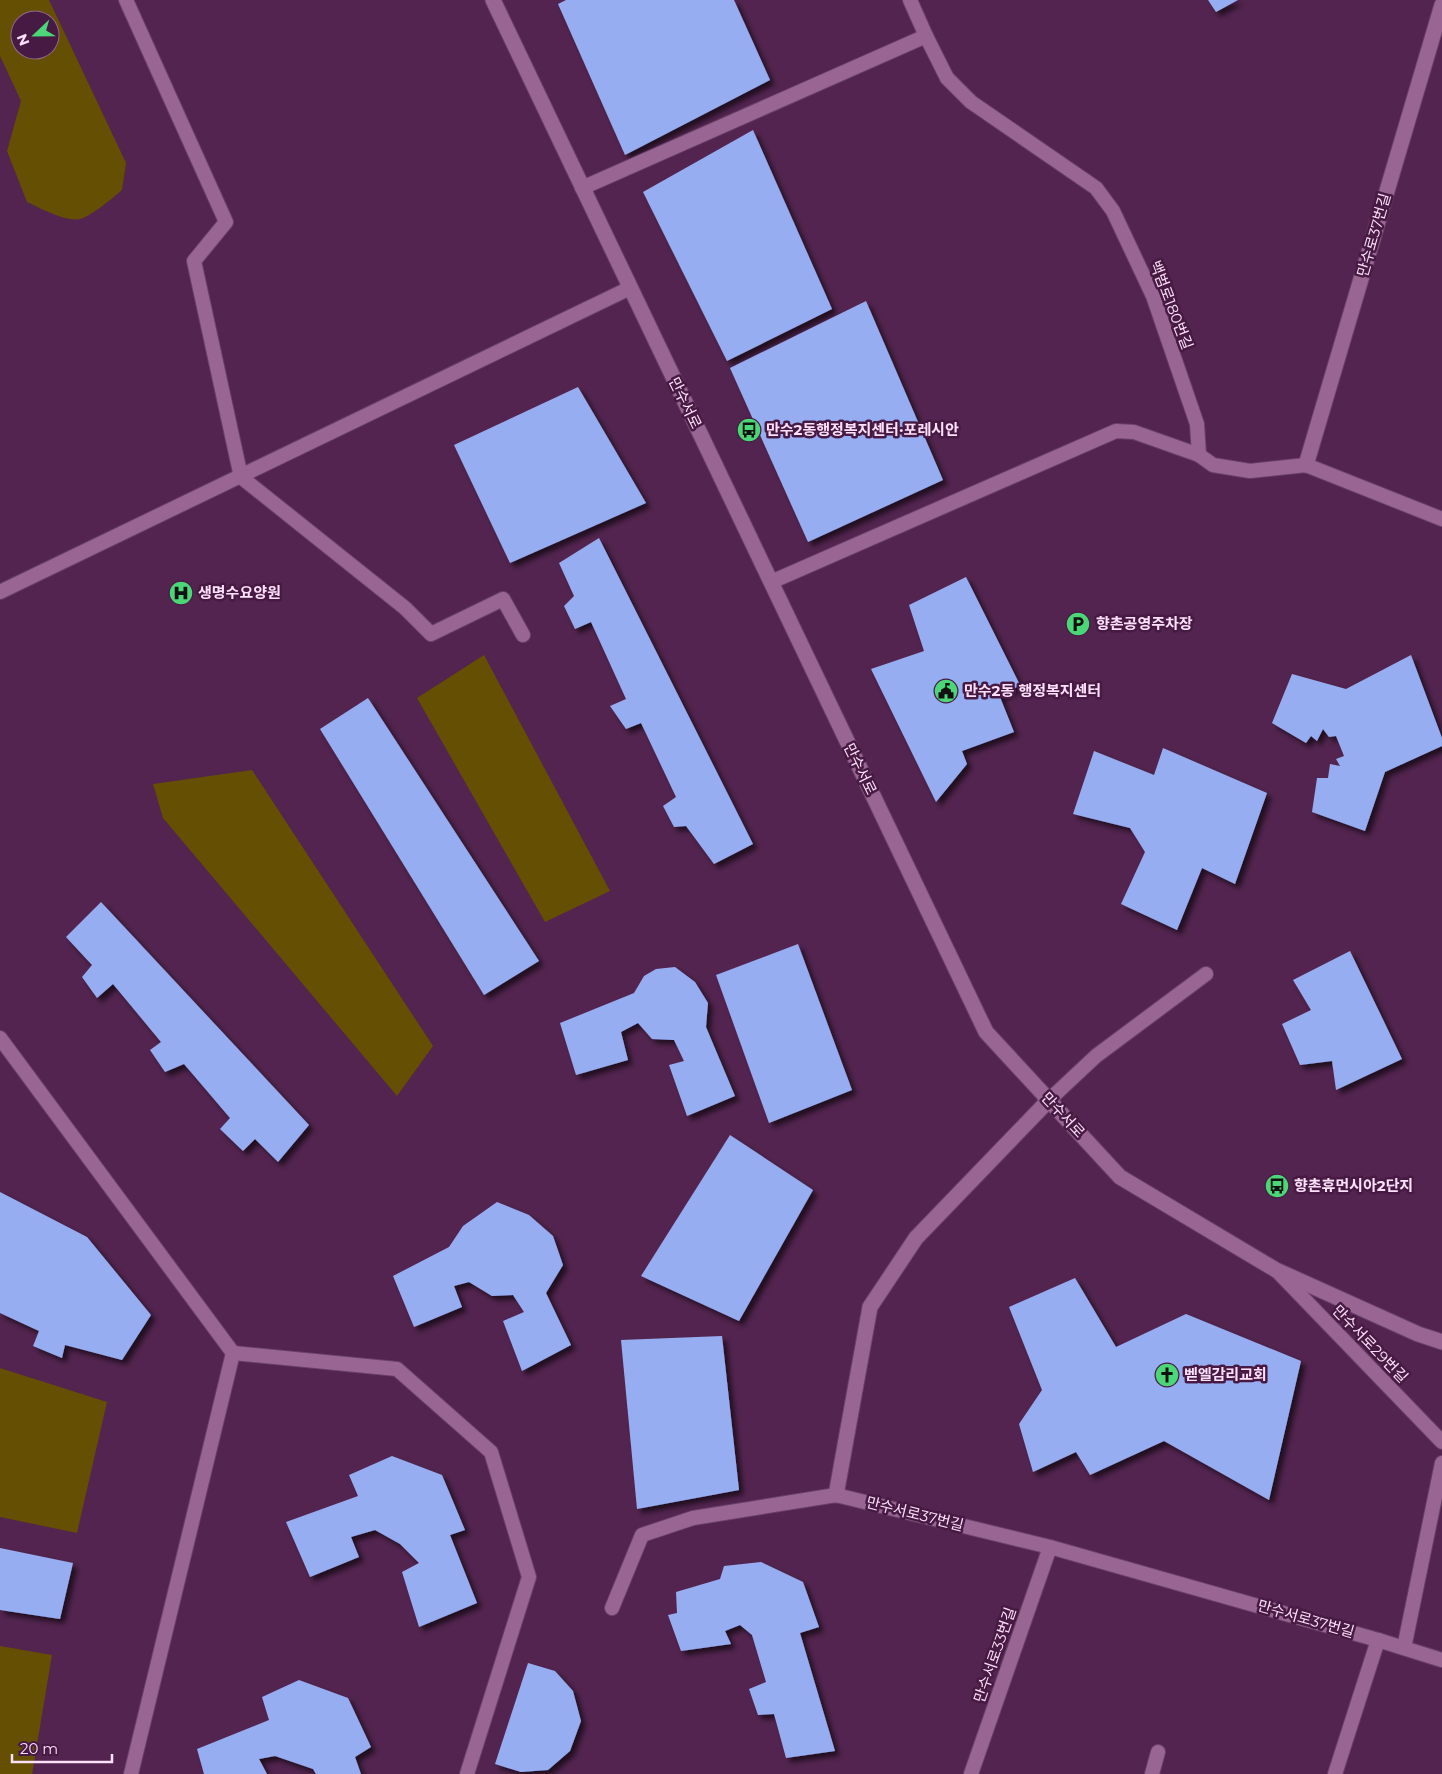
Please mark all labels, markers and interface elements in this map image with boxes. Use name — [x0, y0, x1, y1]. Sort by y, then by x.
north arrow — [10, 10, 60, 60]
text: N — [12, 31, 33, 48]
street label: 만수로37번길 — [1353, 191, 1395, 279]
street label: 백범로180번길 — [1146, 258, 1197, 352]
street label: 만수서로 — [665, 374, 706, 432]
bus stop icon: 만수2동행정복지센터·포레시안 — [736, 417, 762, 443]
place label: 만수2동행정복지센터·포레시안 — [766, 420, 959, 439]
hospital icon: 생명수요양원 — [168, 580, 194, 606]
place label: 생명수요양원 — [198, 583, 281, 602]
parking icon: 향촌공영주차장 — [1065, 611, 1091, 637]
place label: 향촌공영주차장 — [1096, 614, 1193, 633]
public building icon: 만수2동 행정복지센터 — [933, 678, 959, 704]
place label: 만수2동 행정복지센터 — [964, 681, 1101, 700]
street label: 만수서로 — [840, 740, 881, 798]
street label: 만수서로 — [1038, 1088, 1089, 1141]
bus stop icon: 향촌휴먼시아2단지 — [1264, 1173, 1290, 1199]
place label: 향촌휴먼시아2단지 — [1294, 1176, 1413, 1195]
street label: 만수서로29번길 — [1329, 1301, 1412, 1386]
church icon: 벧엘감리교회 — [1154, 1362, 1180, 1388]
place label: 벧엘감리교회 — [1184, 1365, 1267, 1384]
street label: 만수서로37번길 — [864, 1492, 966, 1535]
street label: 만수서로37번길 — [1256, 1596, 1357, 1641]
street label: 만수서로33번길 — [969, 1605, 1020, 1705]
scale bar — [12, 1732, 112, 1764]
text: 20 m — [20, 1739, 58, 1758]

